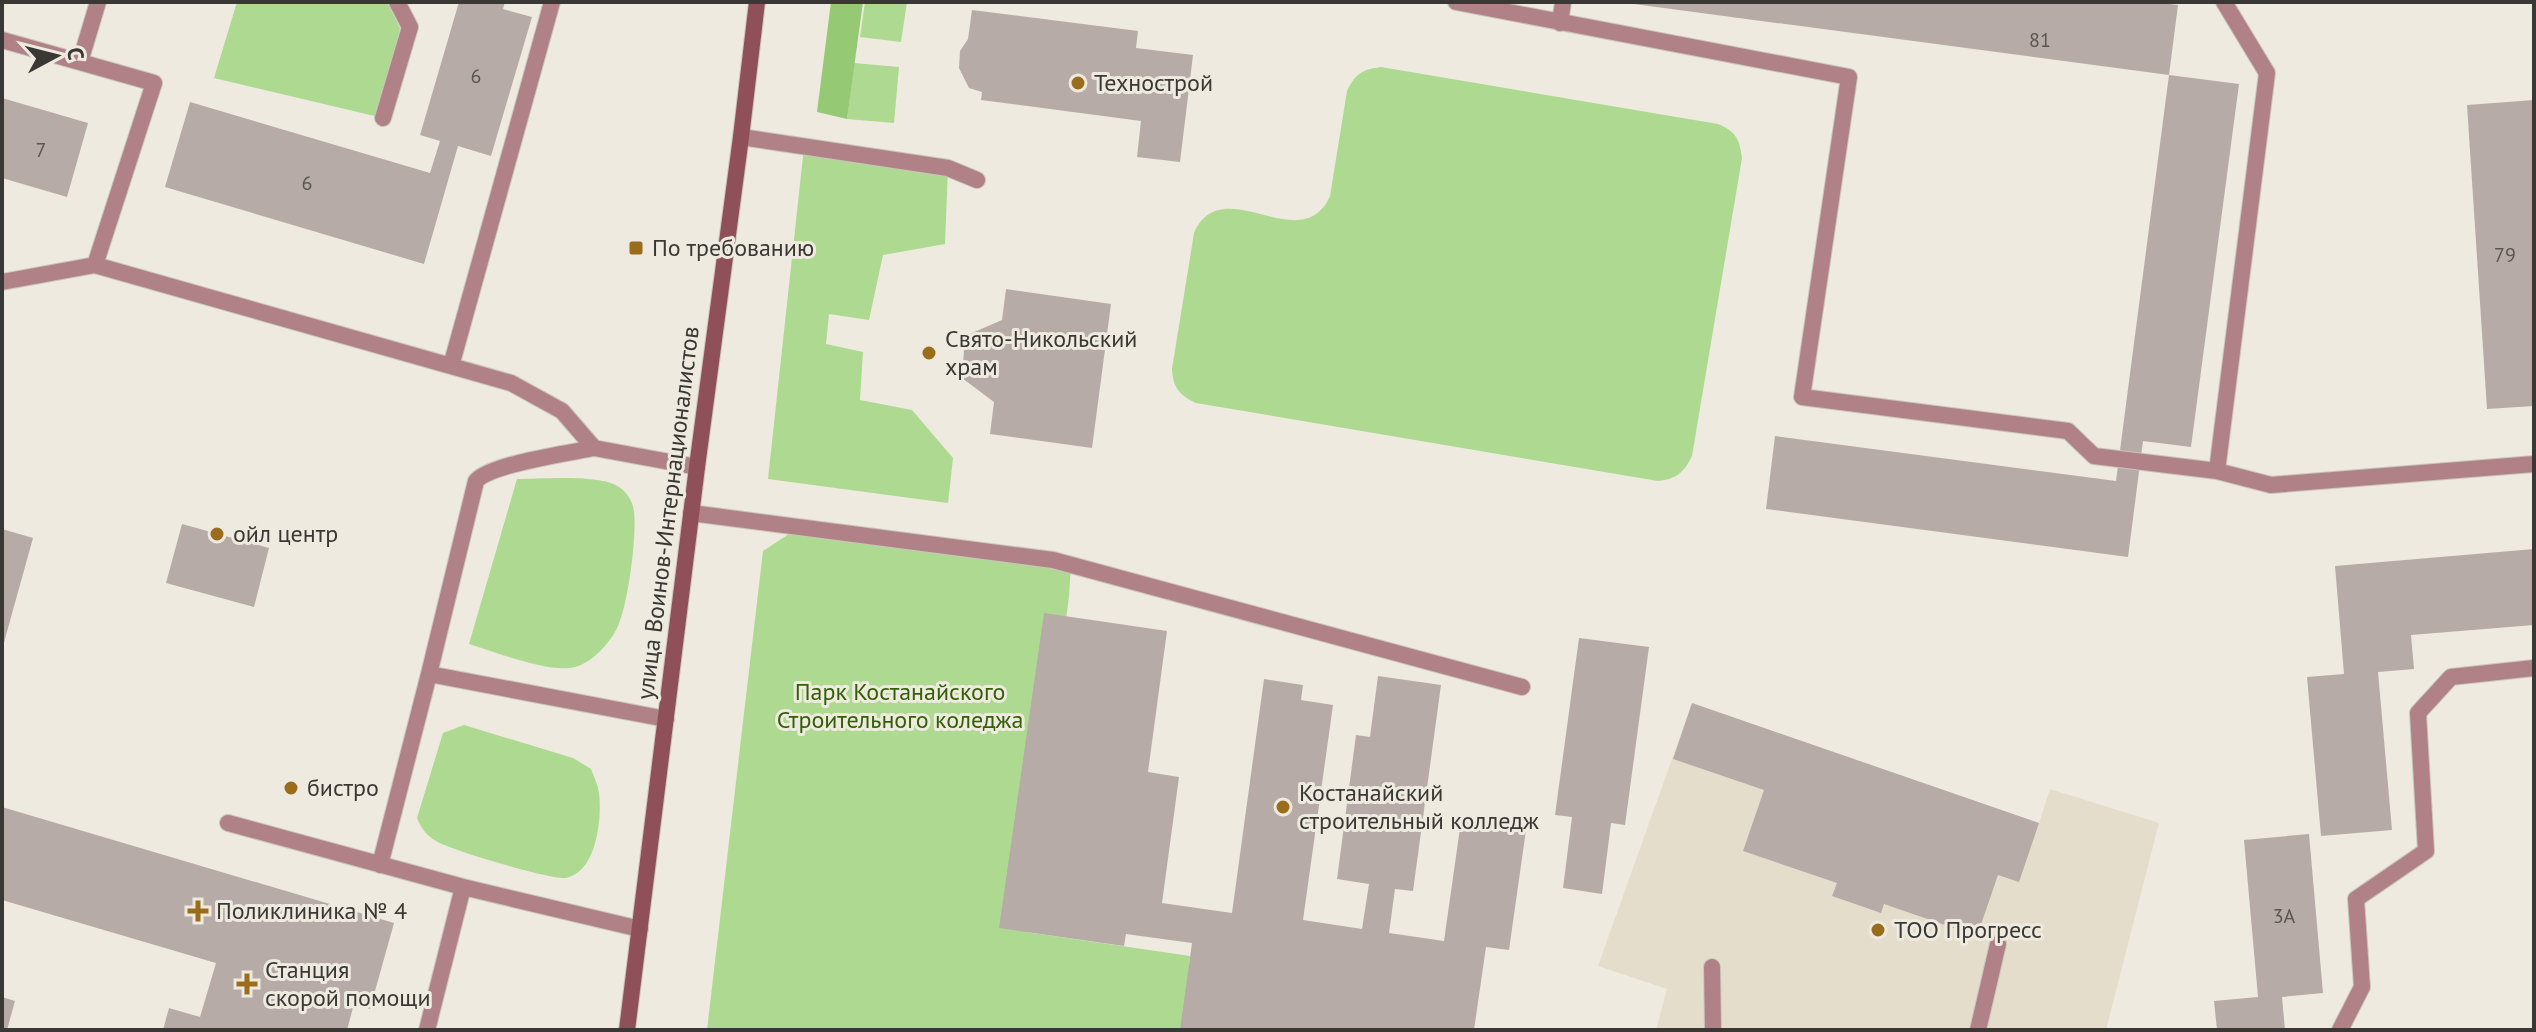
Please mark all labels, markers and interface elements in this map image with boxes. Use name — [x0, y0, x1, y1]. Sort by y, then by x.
north arrow — [16, 16, 96, 96]
house number: 81 — [2029, 27, 2051, 53]
text: С — [61, 46, 90, 61]
house number: 6 — [471, 63, 481, 89]
place label: Технострой — [1094, 67, 1213, 98]
marker: Технострой — [1069, 74, 1087, 92]
house number: 7 — [36, 137, 46, 163]
house number: 6 — [302, 170, 312, 196]
place label: По требованию — [652, 232, 814, 263]
marker: По требованию — [627, 239, 645, 257]
house number: 79 — [2494, 242, 2516, 268]
place label: Свято-Никольский храм — [945, 323, 1137, 382]
street label: улица Воинов-Интернационалистов — [629, 324, 706, 701]
marker: Свято-Никольский храм — [920, 344, 938, 362]
place label: ойл центр — [233, 518, 338, 549]
marker: ойл центр — [208, 525, 226, 543]
park label: Парк Костанайского Строительного коледжа — [777, 676, 1023, 735]
place label: бистро — [307, 772, 379, 803]
place label: Костанайский строительный колледж — [1299, 777, 1539, 836]
marker: бистро — [282, 779, 300, 797]
marker: Костанайский строительный колледж — [1274, 798, 1292, 816]
place label: Поликлиника № 4 — [216, 895, 407, 926]
marker: Поликлиника № 4 — [187, 900, 209, 922]
house number: 3А — [2273, 903, 2296, 929]
place label: ТОО Прогресс — [1894, 914, 2042, 945]
marker: ТОО Прогресс — [1869, 921, 1887, 939]
place label: Станция скорой помощи — [265, 954, 430, 1013]
marker: Станция скорой помощи — [236, 973, 258, 995]

